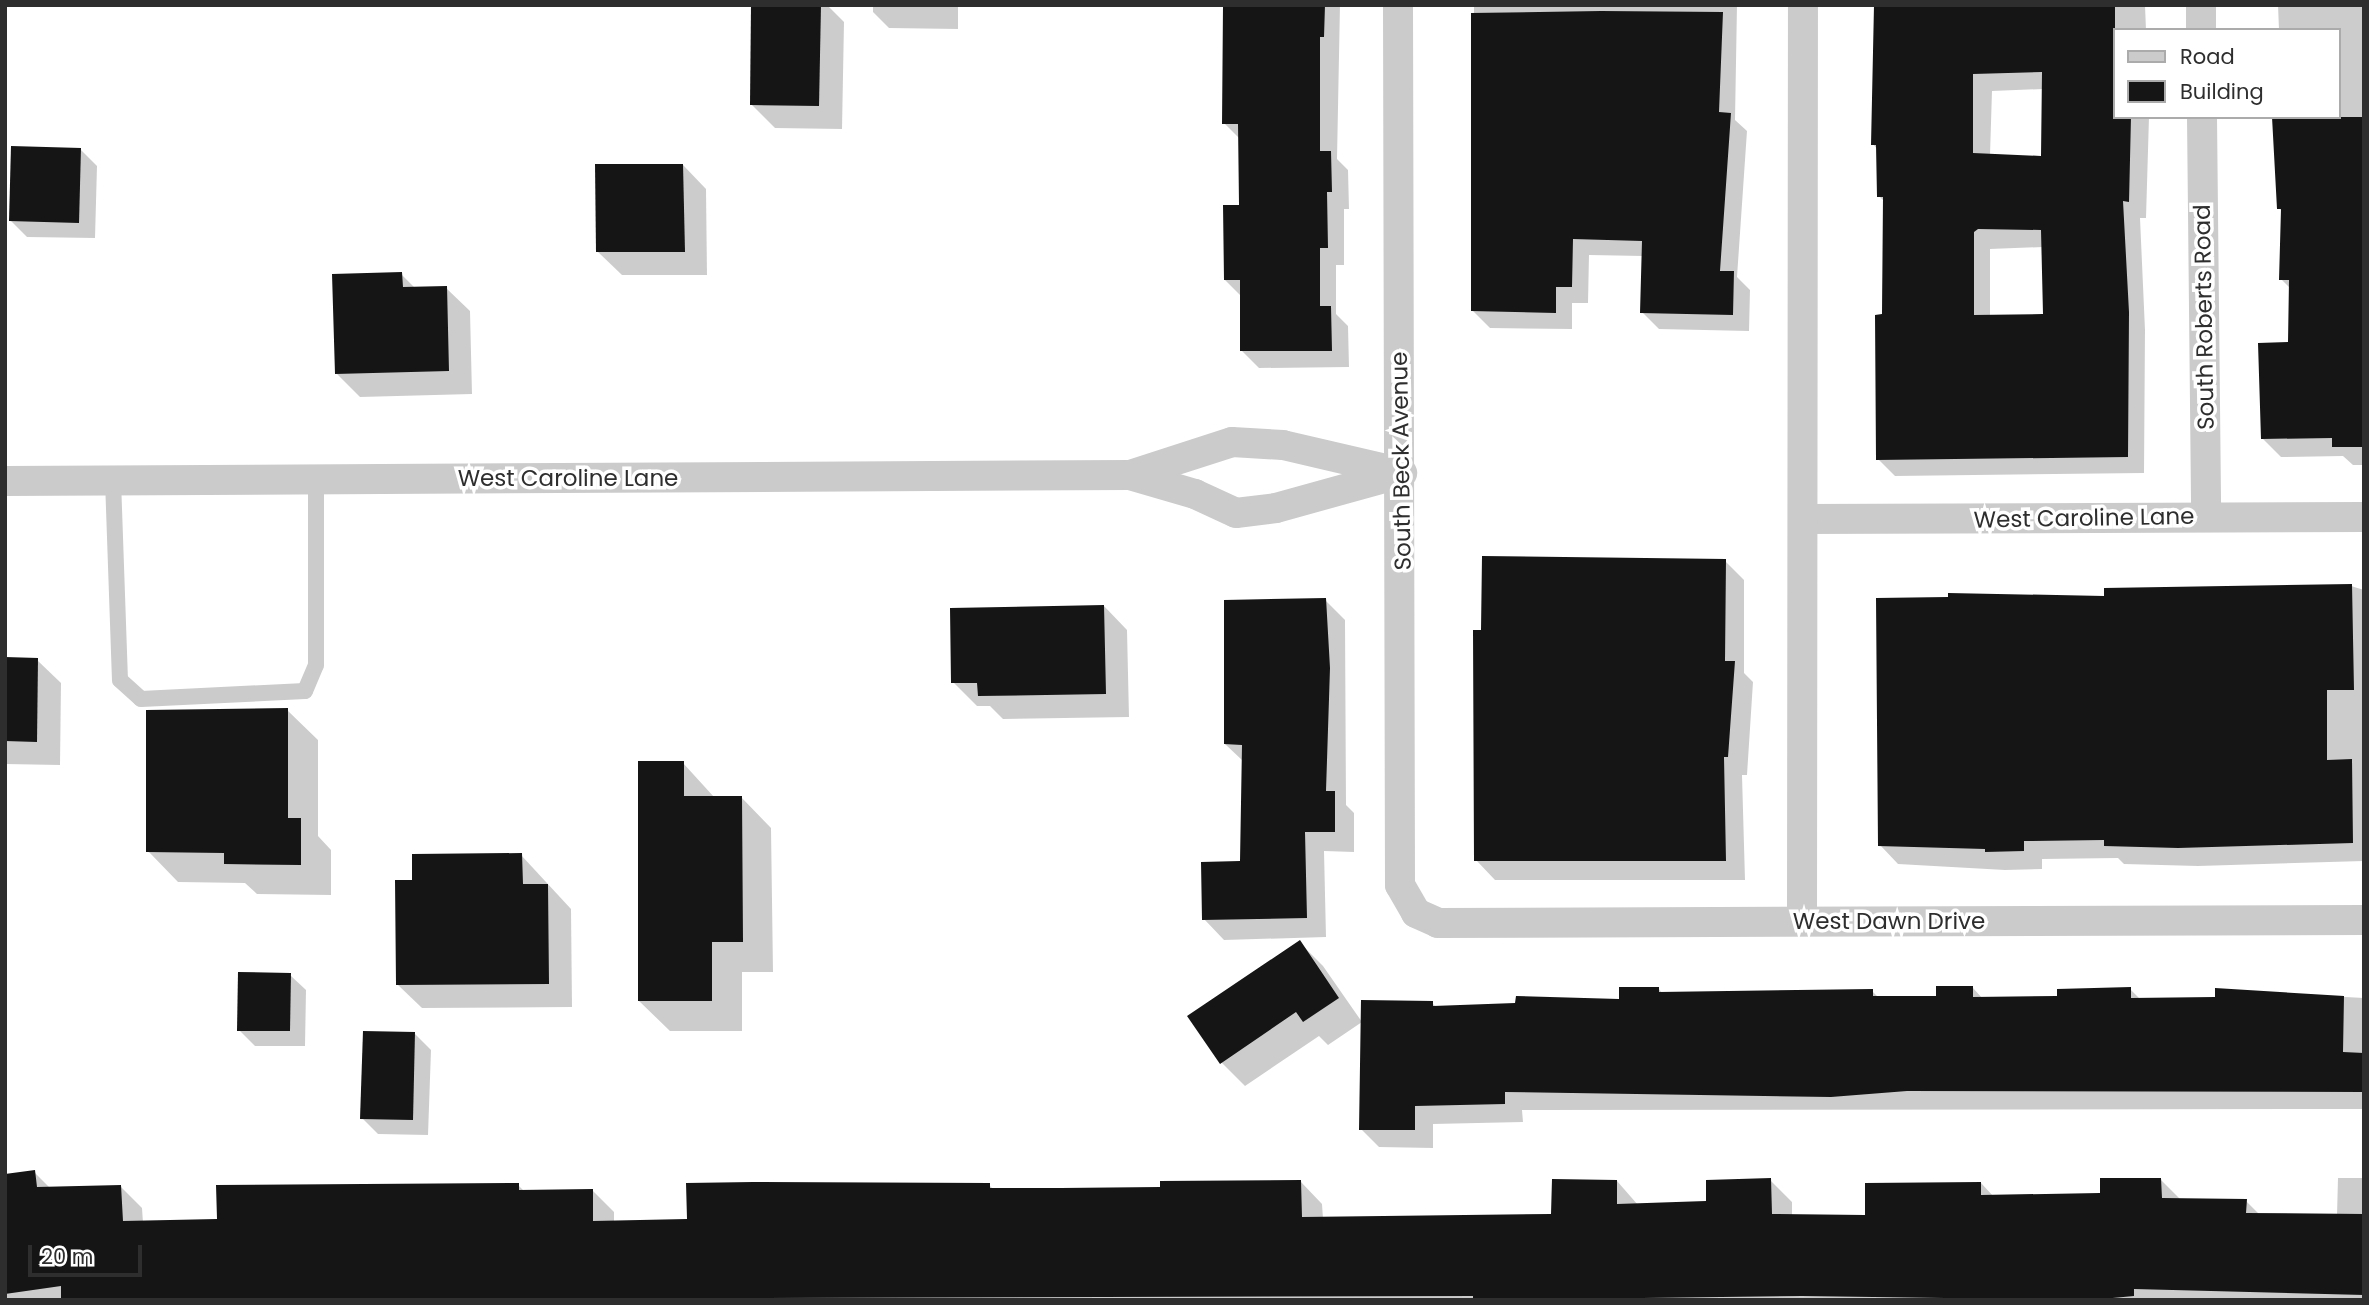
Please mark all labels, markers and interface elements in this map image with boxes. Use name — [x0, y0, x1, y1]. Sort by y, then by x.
legend — [2114, 28, 2341, 119]
text: Road — [2180, 42, 2235, 71]
text: Building — [2180, 77, 2264, 106]
street label: South Roberts Road — [2188, 204, 2220, 430]
street label: South Beck Avenue — [1385, 351, 1417, 571]
street label: West Caroline Lane — [458, 464, 678, 492]
street label: West Caroline Lane — [1973, 502, 2195, 534]
street label: West Dawn Drive — [1793, 907, 1985, 935]
scale bar — [32, 1232, 145, 1276]
text: 20 m — [41, 1242, 94, 1271]

